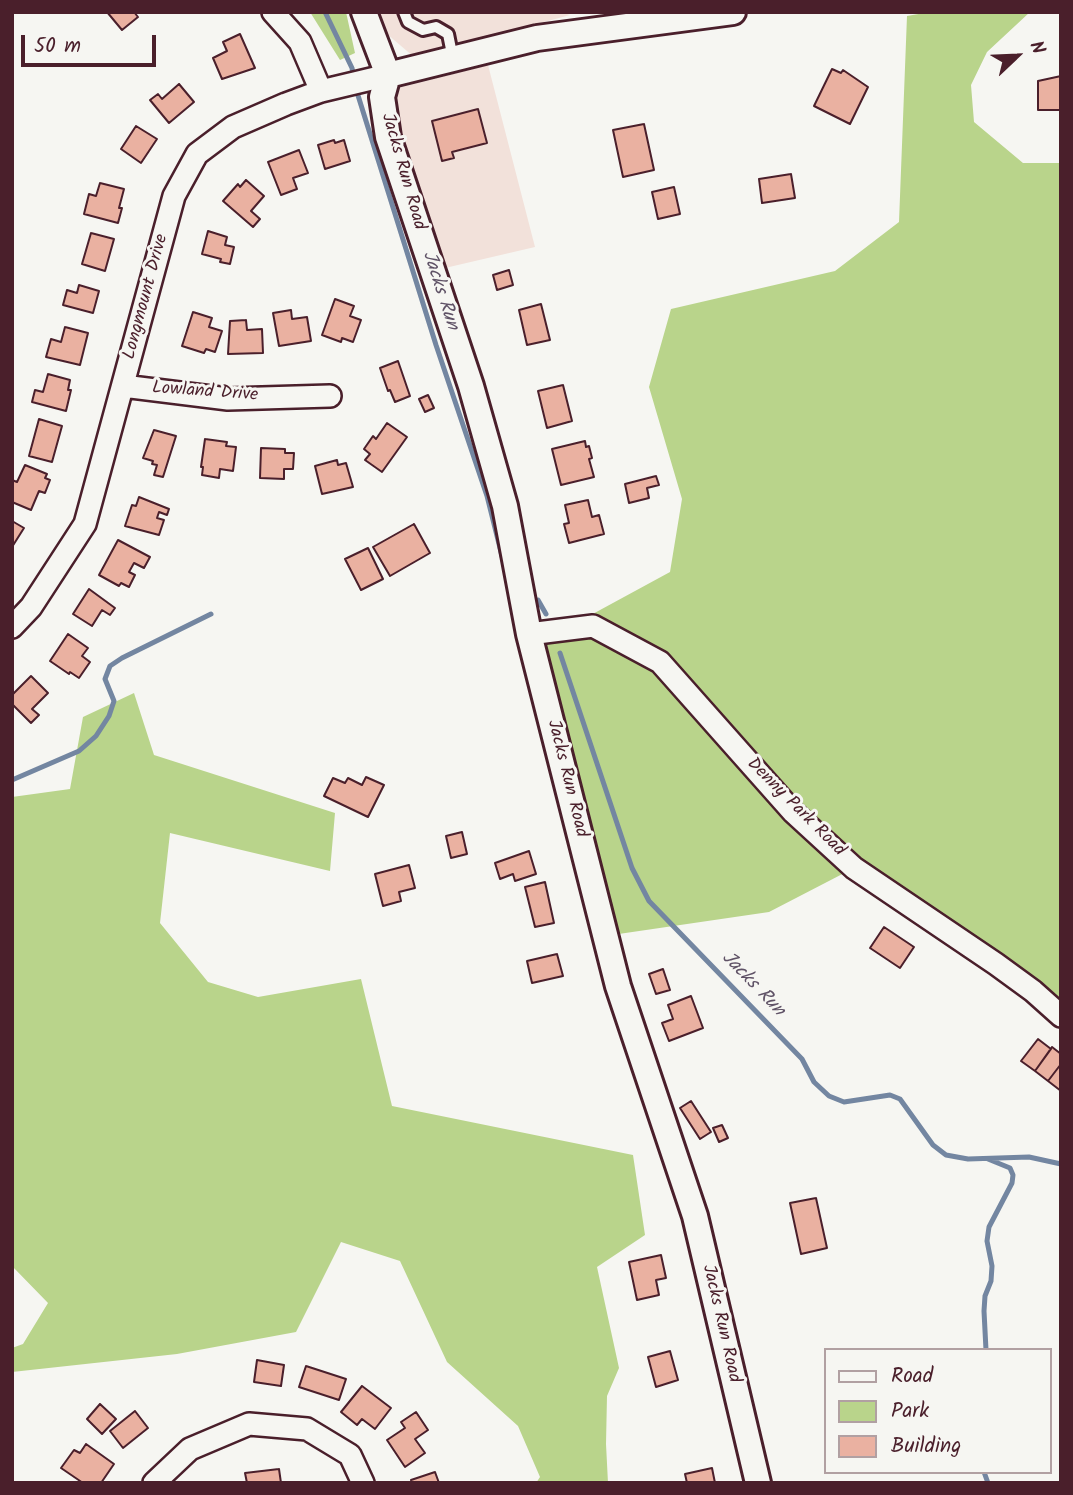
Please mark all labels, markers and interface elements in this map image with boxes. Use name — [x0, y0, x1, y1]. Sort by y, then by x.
scale bar — [24, 21, 159, 65]
north arrow — [982, 21, 1052, 91]
text: 50 m — [34, 30, 81, 63]
text: N — [1020, 36, 1052, 59]
street label: Jacks Run Road — [375, 111, 429, 233]
street label: Longmount Drive — [120, 232, 174, 362]
water label: Jacks Run — [416, 249, 462, 333]
street label: Lowland Drive — [151, 379, 259, 407]
street label: Jacks Run Road — [541, 718, 591, 840]
street label: Denny Park Road — [741, 754, 849, 862]
water label: Jacks Run — [716, 948, 788, 1022]
street label: Jacks Run Road — [696, 1263, 744, 1385]
legend — [824, 1348, 1052, 1474]
text: Road — [891, 1360, 933, 1393]
text: Park — [891, 1395, 929, 1428]
text: Building — [891, 1430, 961, 1463]

